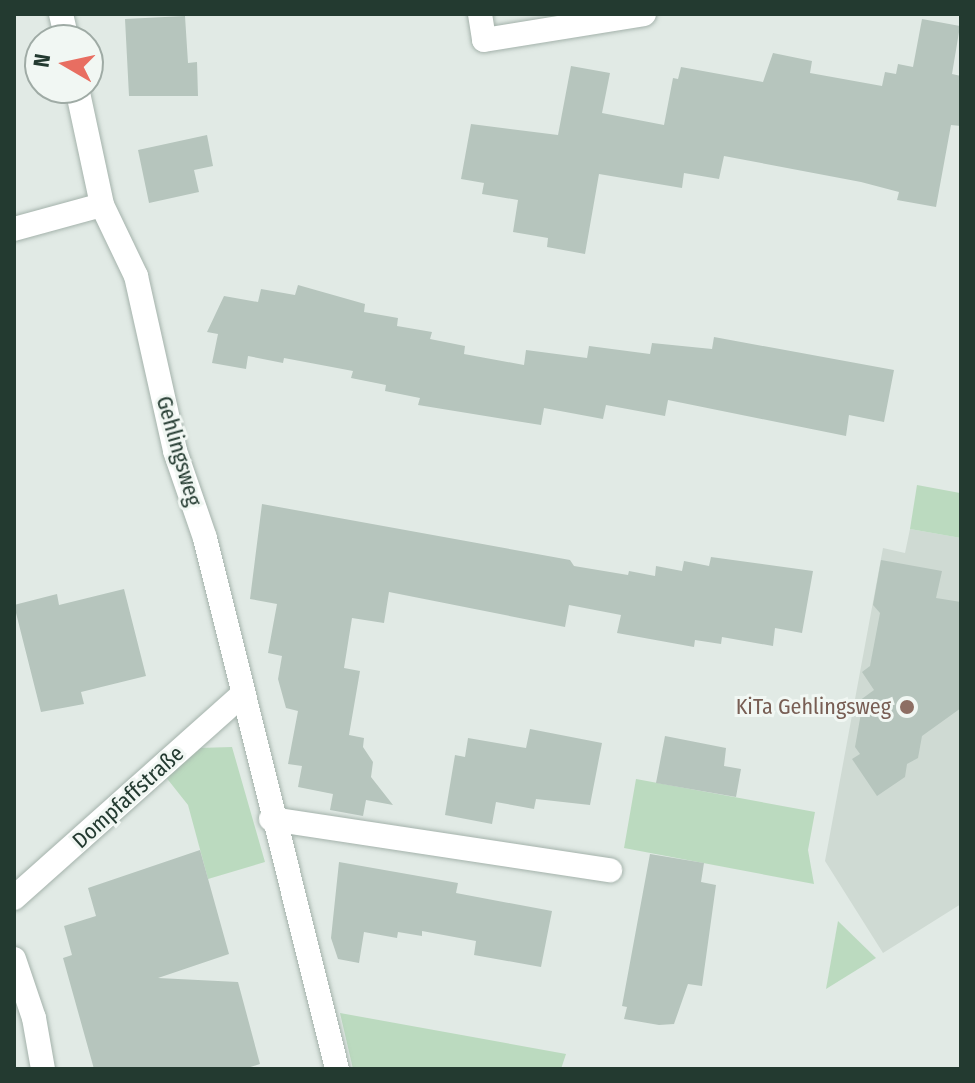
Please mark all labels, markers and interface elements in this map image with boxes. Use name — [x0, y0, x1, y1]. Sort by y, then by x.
north arrow — [24, 24, 104, 104]
text: N — [27, 52, 56, 69]
street label: Gehlingsweg — [151, 393, 207, 509]
place label: KiTa Gehlingsweg — [736, 694, 891, 720]
marker: KiTa Gehlingsweg — [898, 698, 916, 716]
street label: Dompfaffstraße — [67, 740, 189, 854]

